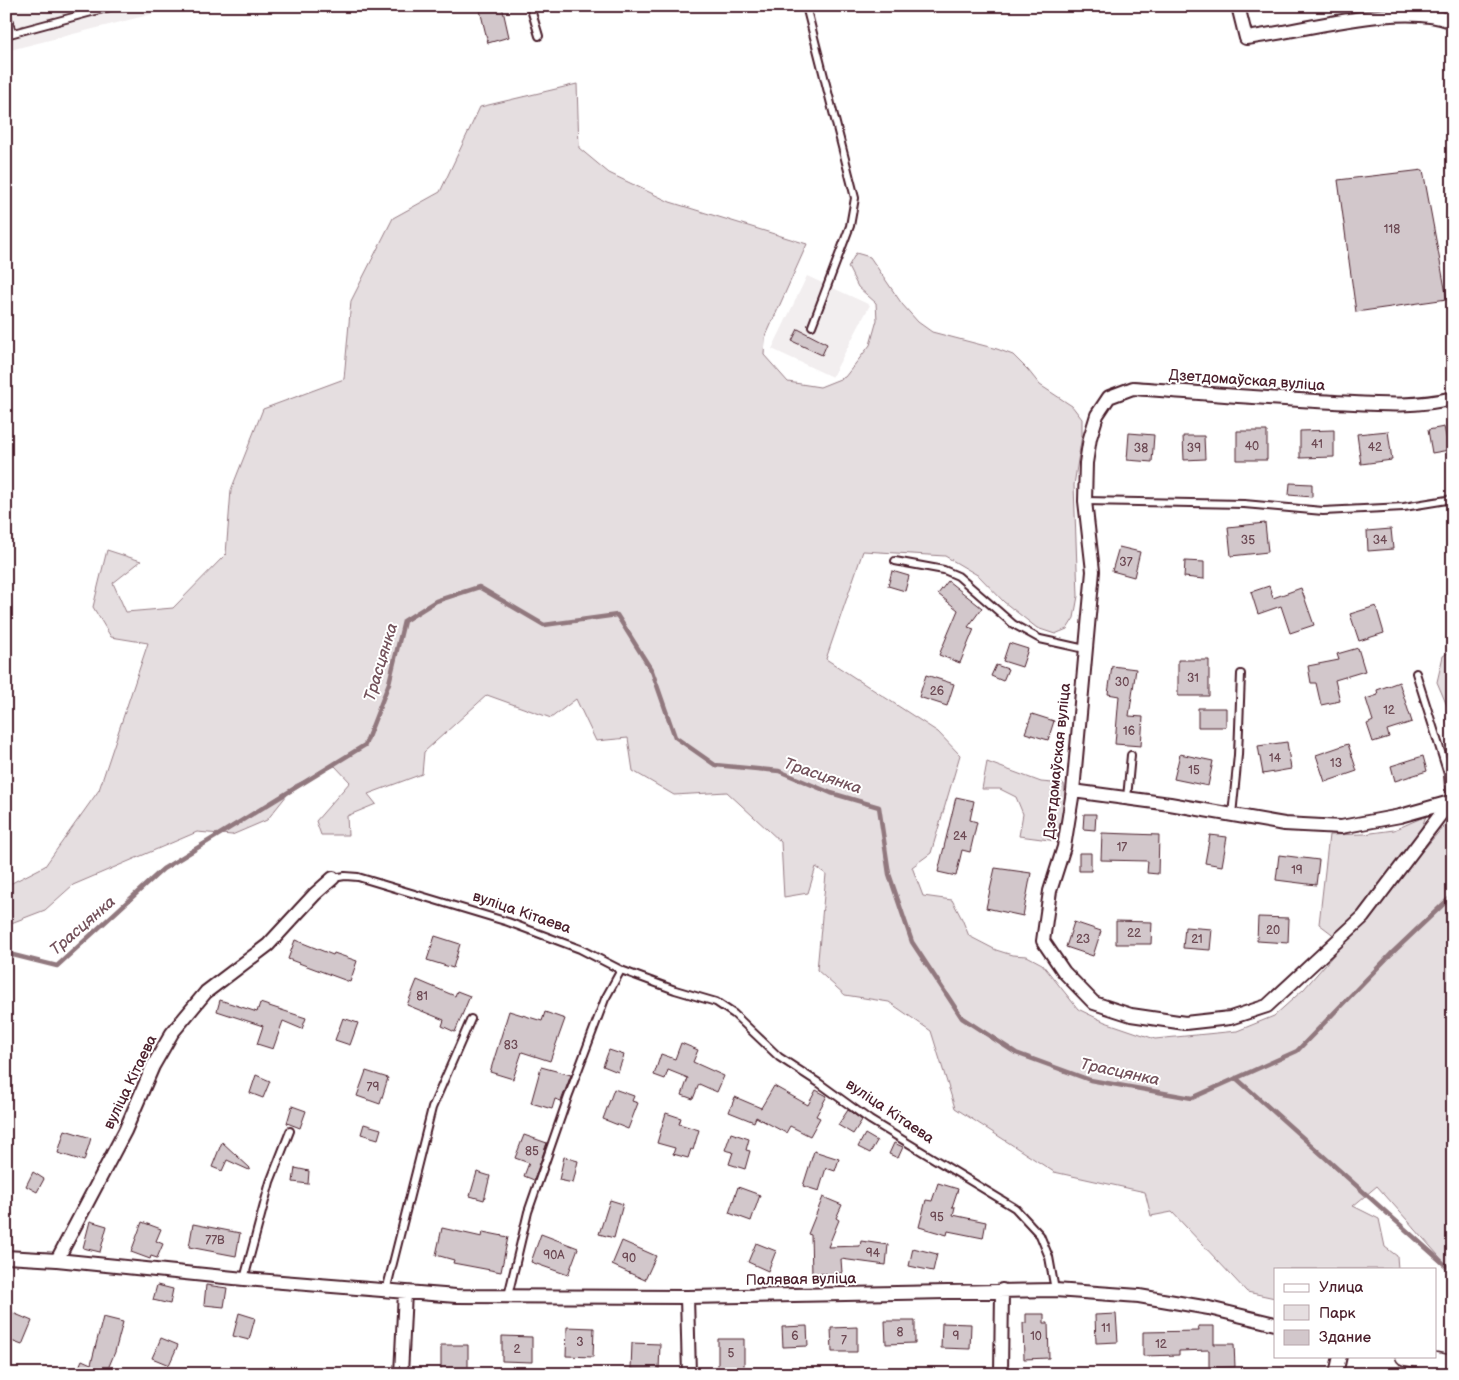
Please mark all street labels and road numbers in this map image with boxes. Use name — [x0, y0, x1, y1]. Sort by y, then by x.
street label: Дзетдомаўская вуліца — [1168, 366, 1326, 395]
street label: Дзетдомаўская вуліца — [1040, 682, 1075, 840]
street label: вуліца Кітаева — [470, 887, 574, 938]
street label: вуліца Кітаева — [99, 1032, 162, 1133]
street label: вуліца Кітаева — [842, 1075, 938, 1148]
street label: Палявая вуліца — [745, 1269, 857, 1290]

